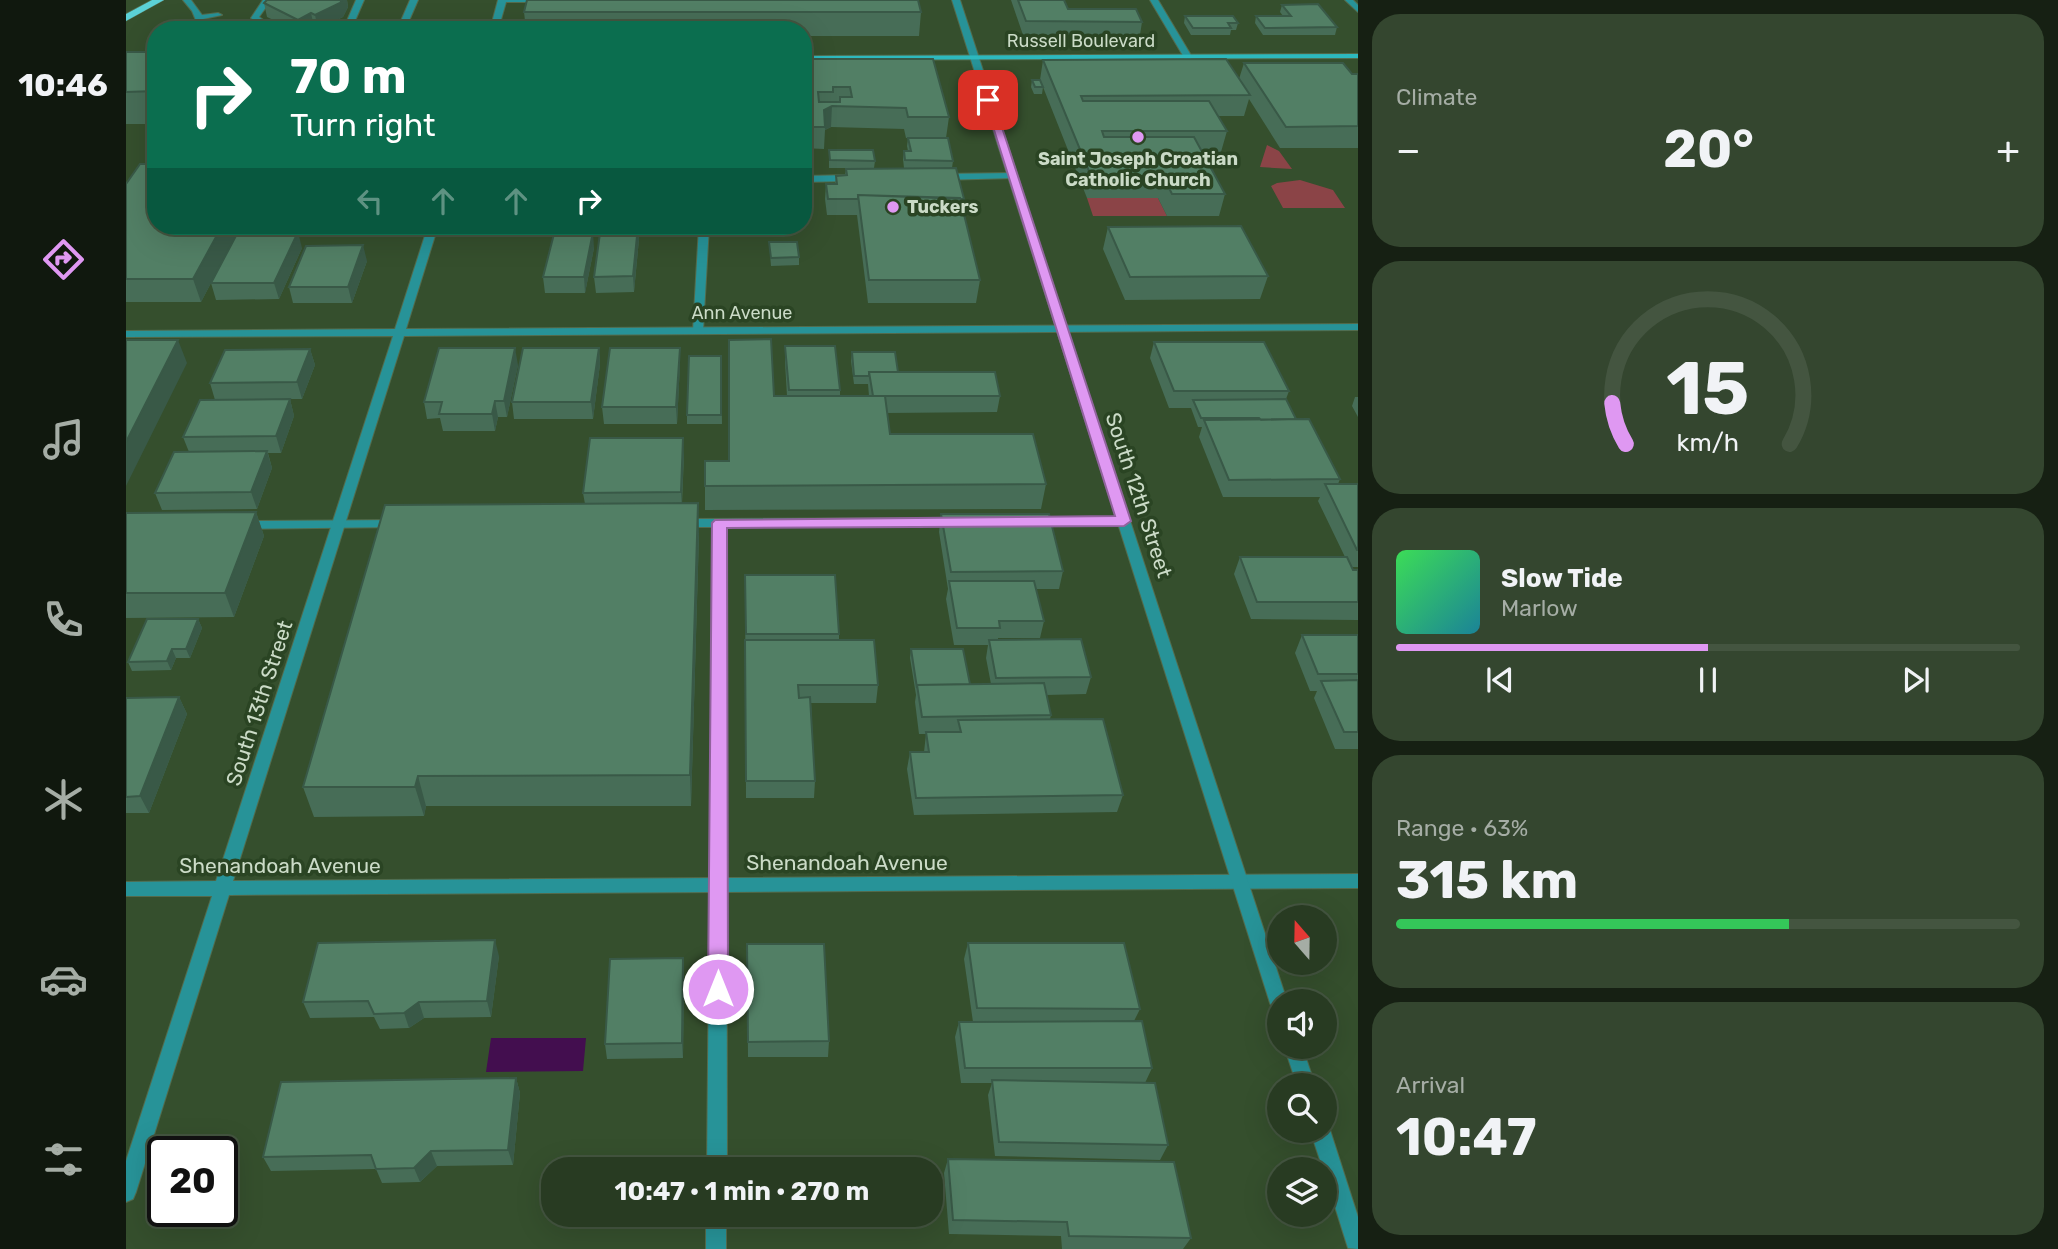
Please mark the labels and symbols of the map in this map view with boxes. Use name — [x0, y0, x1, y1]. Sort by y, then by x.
street label: Russell Boulevard — [1007, 30, 1155, 52]
pin — [958, 70, 1018, 130]
marker: Saint Joseph Croatian Catholic Church — [1130, 129, 1146, 145]
place label: Saint Joseph Croatian Catholic Church — [1038, 148, 1238, 191]
place label: Tuckers — [907, 196, 979, 218]
marker: Tuckers — [885, 199, 901, 215]
street label: Ann Avenue — [692, 302, 792, 324]
street label: South 12th Street — [1101, 409, 1177, 581]
street label: South 13th Street — [220, 617, 298, 789]
street label: Shenandoah Avenue — [746, 850, 948, 875]
street label: Shenandoah Avenue — [179, 853, 381, 878]
north arrow — [1267, 905, 1337, 975]
position arrow — [681, 952, 755, 1026]
speed limit sign: 20 — [147, 1136, 238, 1227]

